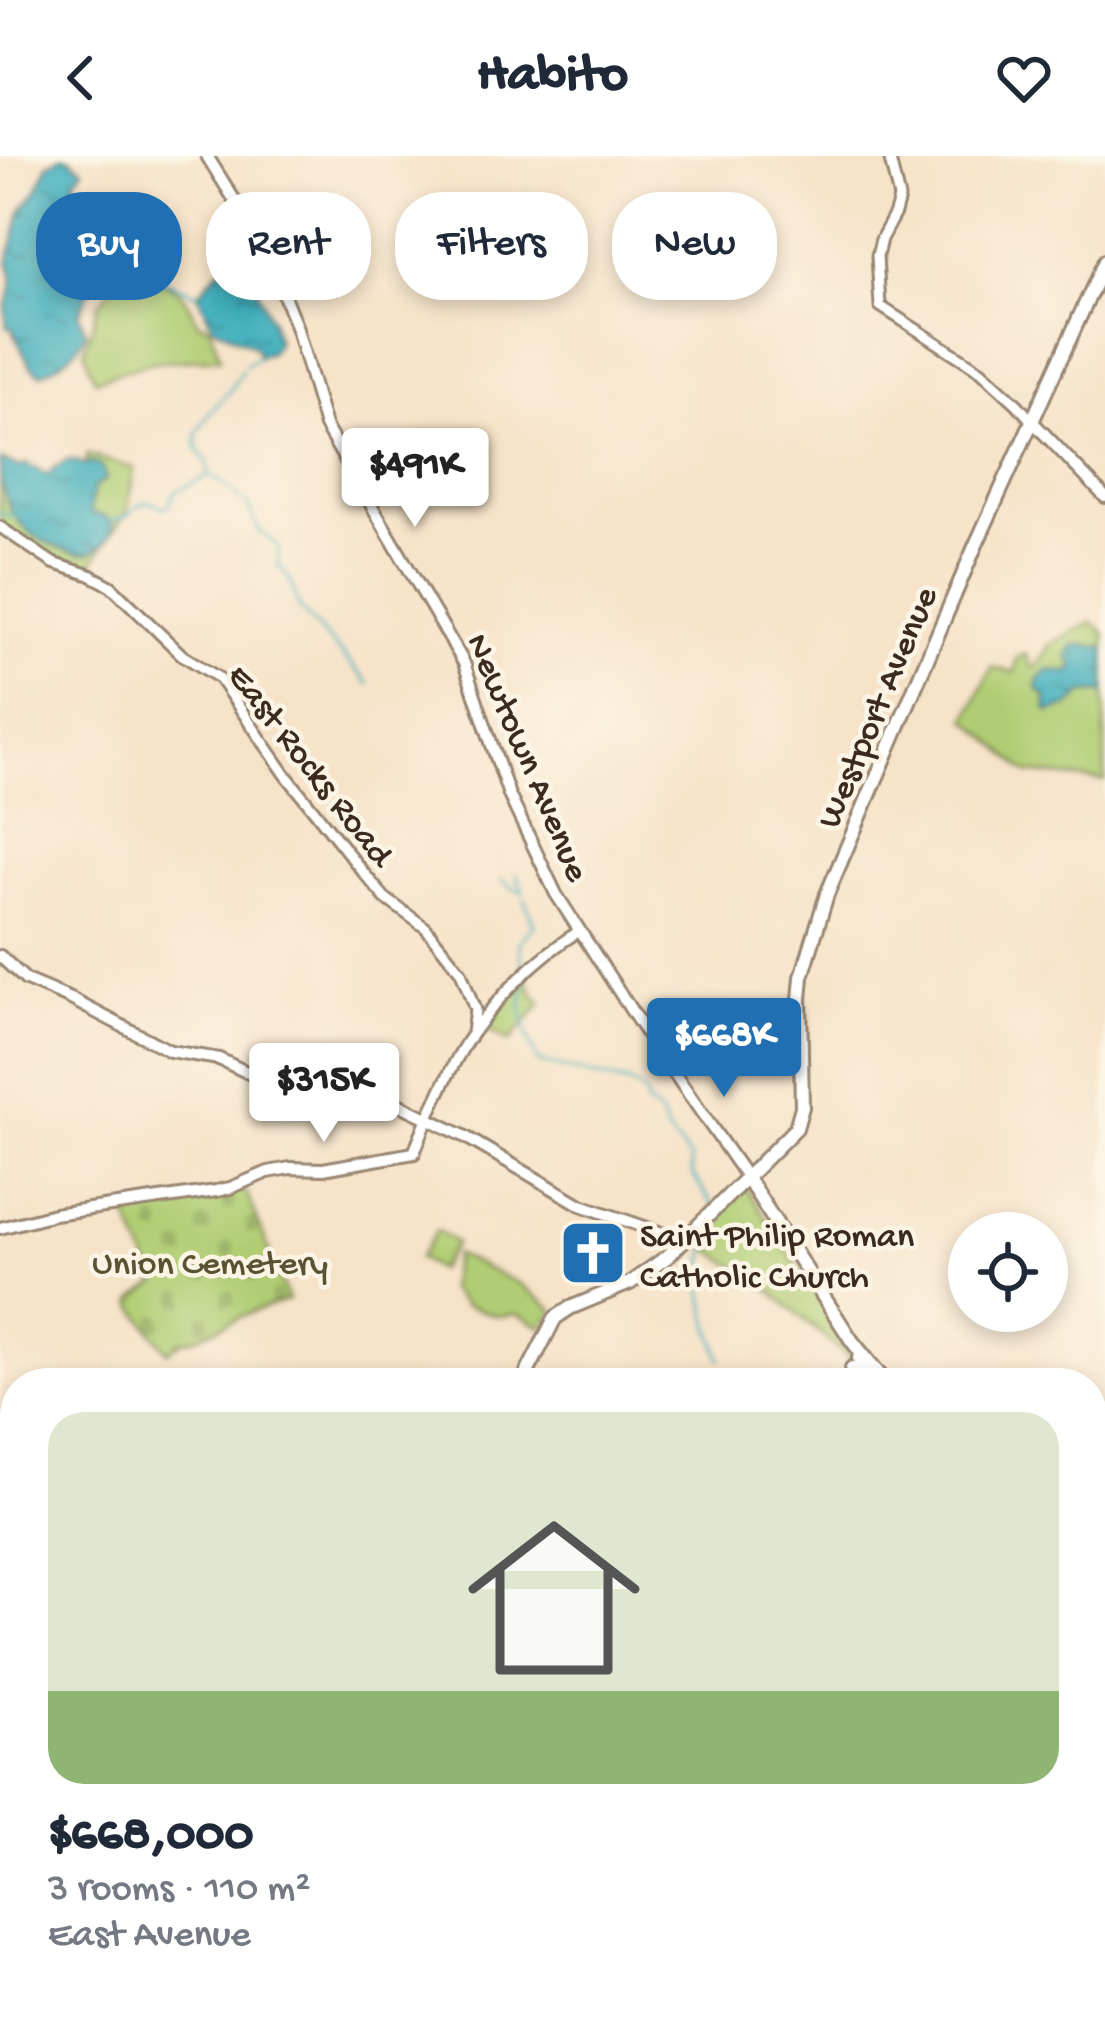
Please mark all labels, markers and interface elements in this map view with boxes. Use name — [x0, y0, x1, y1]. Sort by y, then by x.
icon: back — [48, 45, 114, 111]
icon: heart — [991, 45, 1057, 111]
text: Habito — [477, 46, 628, 110]
chip: Buy — [36, 192, 182, 300]
chip: Rent — [206, 192, 371, 300]
chip: Filters — [395, 192, 588, 300]
chip: New — [612, 192, 777, 300]
pin: $491K — [331, 428, 499, 530]
text: $491K — [369, 444, 461, 490]
street label: Westport Avenue — [810, 581, 950, 836]
street label: Newtown Avenue — [453, 628, 597, 889]
street label: East Rocks Road — [215, 657, 402, 879]
pin: $668K — [640, 998, 808, 1100]
text: $668K — [674, 1014, 774, 1060]
pin: $315K — [240, 1043, 408, 1145]
text: $315K — [276, 1059, 372, 1105]
map controls — [948, 1212, 1068, 1332]
button: locate — [948, 1212, 1068, 1332]
place label: Saint Philip Roman Catholic Church — [640, 1217, 914, 1301]
church icon: Saint Philip Roman Catholic Church — [558, 1218, 628, 1288]
park label: Union Cemetery — [92, 1245, 328, 1288]
icon: home — [446, 1490, 662, 1706]
text: $668,000 — [48, 1808, 253, 1868]
text: 3 rooms · 110 m² — [48, 1868, 311, 1914]
text: East Avenue — [48, 1914, 251, 1960]

